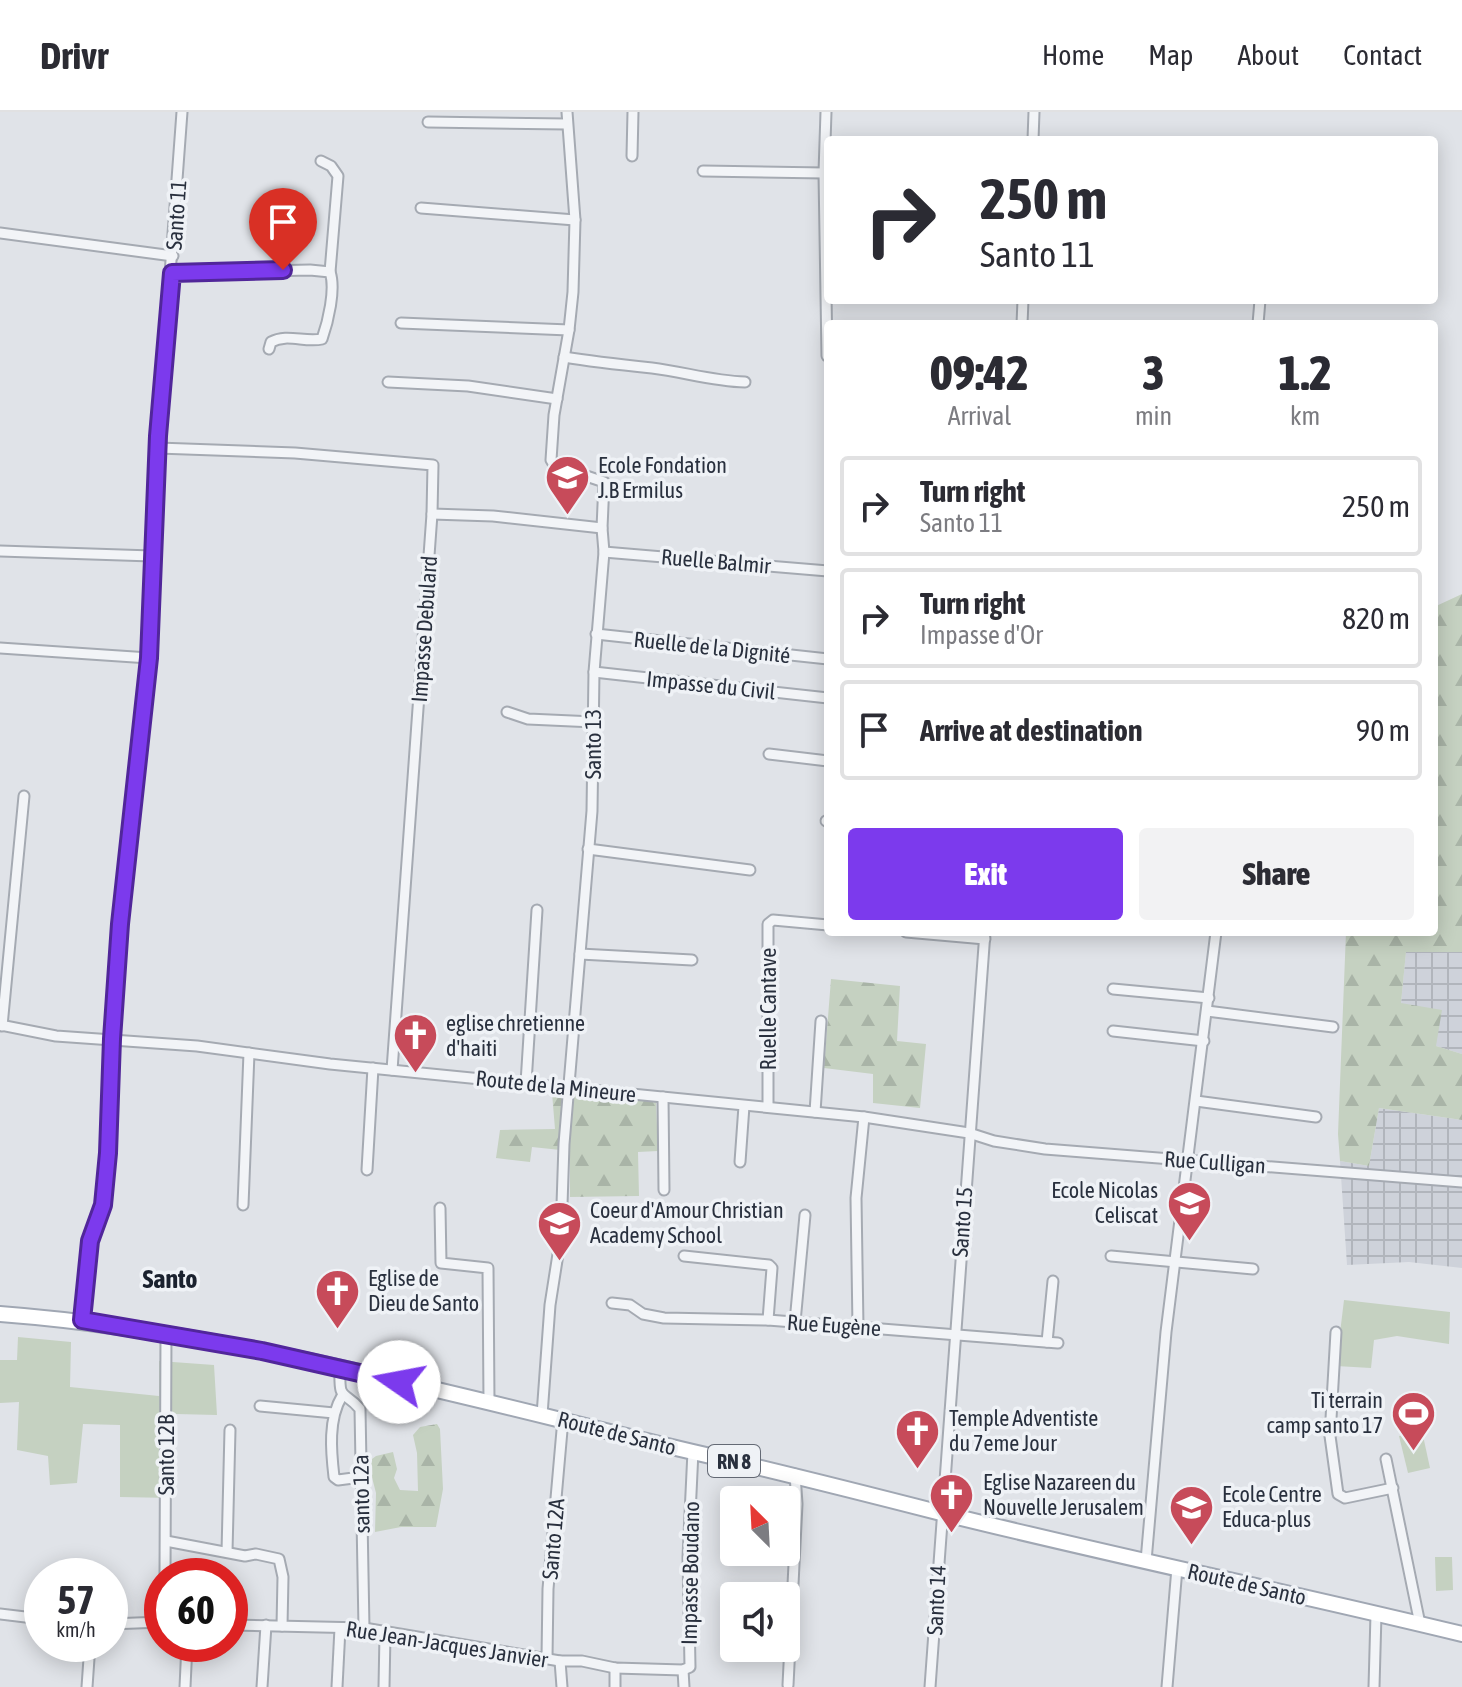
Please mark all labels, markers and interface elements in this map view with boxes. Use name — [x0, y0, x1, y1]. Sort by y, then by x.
text: Drivr — [40, 34, 108, 77]
text: Home — [1042, 39, 1104, 71]
text: Map — [1148, 39, 1193, 71]
text: About — [1237, 39, 1299, 71]
text: Contact — [1343, 39, 1422, 71]
text: 250 m — [980, 167, 1107, 231]
icon: right — [848, 168, 952, 272]
street label: Santo 11 — [161, 179, 191, 251]
pin — [249, 188, 317, 270]
icon: arrive — [261, 200, 305, 244]
text: Santo 11 — [980, 233, 1095, 275]
text: 09:42 — [930, 345, 1029, 400]
text: 3 — [1142, 345, 1165, 400]
text: 1.2 — [1278, 345, 1332, 400]
text: Arrival — [948, 401, 1011, 431]
text: min — [1135, 401, 1172, 431]
text: km — [1290, 401, 1320, 431]
place label: Ecole Fondation J.B Ermilus — [598, 452, 727, 503]
school or university icon: Ecole Fondation J.B Ermilus — [543, 454, 591, 517]
text: Turn right — [920, 474, 1026, 508]
icon: right — [852, 484, 896, 528]
text: 250 m — [1342, 489, 1410, 523]
text: Santo 11 — [920, 508, 1003, 538]
street label: Ruelle Balmir — [660, 543, 772, 579]
street label: Impasse Debulard — [406, 555, 442, 703]
text: Turn right — [920, 586, 1026, 620]
icon: right — [852, 596, 896, 640]
text: 820 m — [1342, 601, 1410, 635]
text: Impasse d'Or — [920, 620, 1043, 650]
street label: Ruelle de la Dignité — [632, 626, 792, 668]
street label: Impasse du Civil — [645, 665, 777, 705]
icon: arrive — [852, 708, 896, 752]
street label: Santo 13 — [580, 709, 606, 779]
text: Arrive at destination — [920, 713, 1142, 747]
text: 90 m — [1356, 713, 1410, 747]
button: Exit — [848, 828, 1123, 920]
button: Share — [1139, 828, 1414, 920]
street label: Ruelle Cantave — [755, 948, 781, 1070]
place label: eglise chretienne d'haiti — [446, 1010, 585, 1061]
church icon: eglise chretienne d'haiti — [391, 1012, 439, 1075]
street label: Route de la Mineure — [475, 1065, 638, 1107]
street label: Rue Culligan — [1163, 1145, 1267, 1179]
place label: Ecole Nicolas Celiscat — [1051, 1177, 1158, 1228]
school or university icon: Ecole Nicolas Celiscat — [1165, 1179, 1213, 1242]
street label: Santo 15 — [947, 1186, 977, 1258]
place label: Coeur d'Amour Christian Academy School — [590, 1197, 784, 1248]
school or university icon: Coeur d'Amour Christian Academy School — [535, 1199, 583, 1262]
district label: Santo — [142, 1264, 198, 1294]
place label: Eglise de Dieu de Santo — [368, 1265, 479, 1316]
church icon: Eglise de Dieu de Santo — [313, 1267, 361, 1330]
street label: Rue Eugène — [786, 1309, 882, 1341]
position arrow — [357, 1340, 441, 1424]
place label: Ti terrain camp santo 17 — [1267, 1387, 1383, 1438]
sports icon: Ti terrain camp santo 17 — [1390, 1389, 1438, 1452]
place label: Temple Adventiste du 7eme Jour — [949, 1405, 1098, 1456]
street label: Route de Santo — [555, 1406, 679, 1460]
church icon: Temple Adventiste du 7eme Jour — [894, 1407, 942, 1470]
street label: Santo 12B — [153, 1414, 179, 1495]
road number: RN 8 — [708, 1445, 760, 1477]
street label: santo 12a — [347, 1454, 375, 1534]
place label: Eglise Nazareen du Nouvelle Jerusalem — [983, 1469, 1144, 1520]
church icon: Eglise Nazareen du Nouvelle Jerusalem — [928, 1471, 976, 1534]
place label: Ecole Centre Educa-plus — [1222, 1481, 1322, 1532]
school or university icon: Ecole Centre Educa-plus — [1167, 1483, 1215, 1546]
north arrow — [720, 1486, 800, 1566]
map controls — [720, 1486, 800, 1662]
street label: Santo 12A — [537, 1497, 570, 1581]
street label: Impasse Boudano — [676, 1501, 704, 1645]
speed limit sign: 60 — [144, 1558, 248, 1662]
street label: Route de Santo — [1185, 1558, 1309, 1610]
street label: Santo 14 — [921, 1564, 951, 1636]
text: 57 — [57, 1577, 95, 1622]
button: sound — [720, 1582, 800, 1662]
street label: Rue Jean-Jacques Janvier — [344, 1615, 550, 1673]
text: km/h — [56, 1618, 96, 1641]

